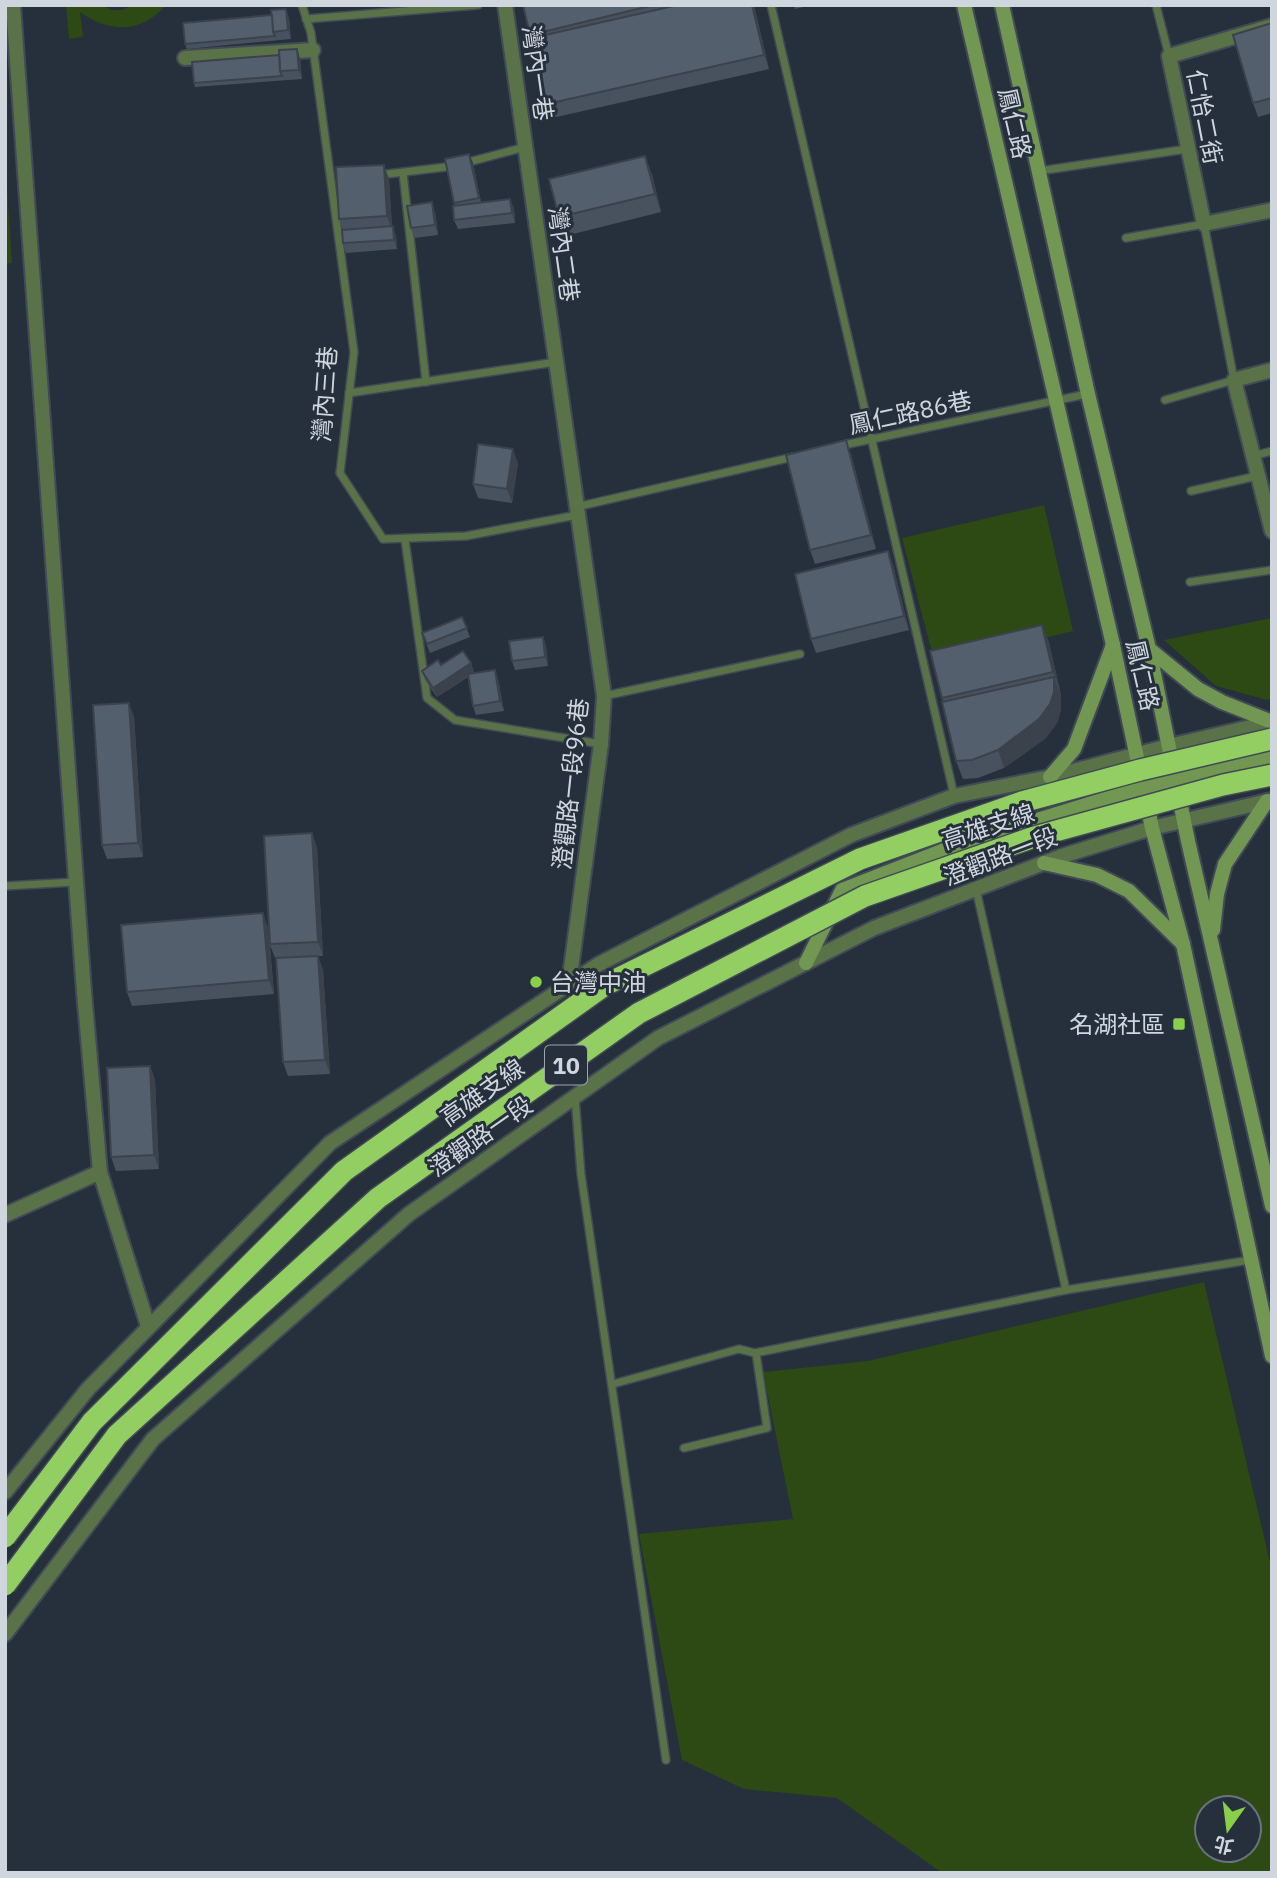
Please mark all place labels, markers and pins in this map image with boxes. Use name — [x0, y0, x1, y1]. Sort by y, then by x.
place label: 台灣中油 — [550, 966, 646, 998]
marker: 台灣中油 — [528, 974, 544, 990]
place label: 名湖社區 — [1069, 1008, 1165, 1040]
marker: 名湖社區 — [1171, 1016, 1187, 1032]

